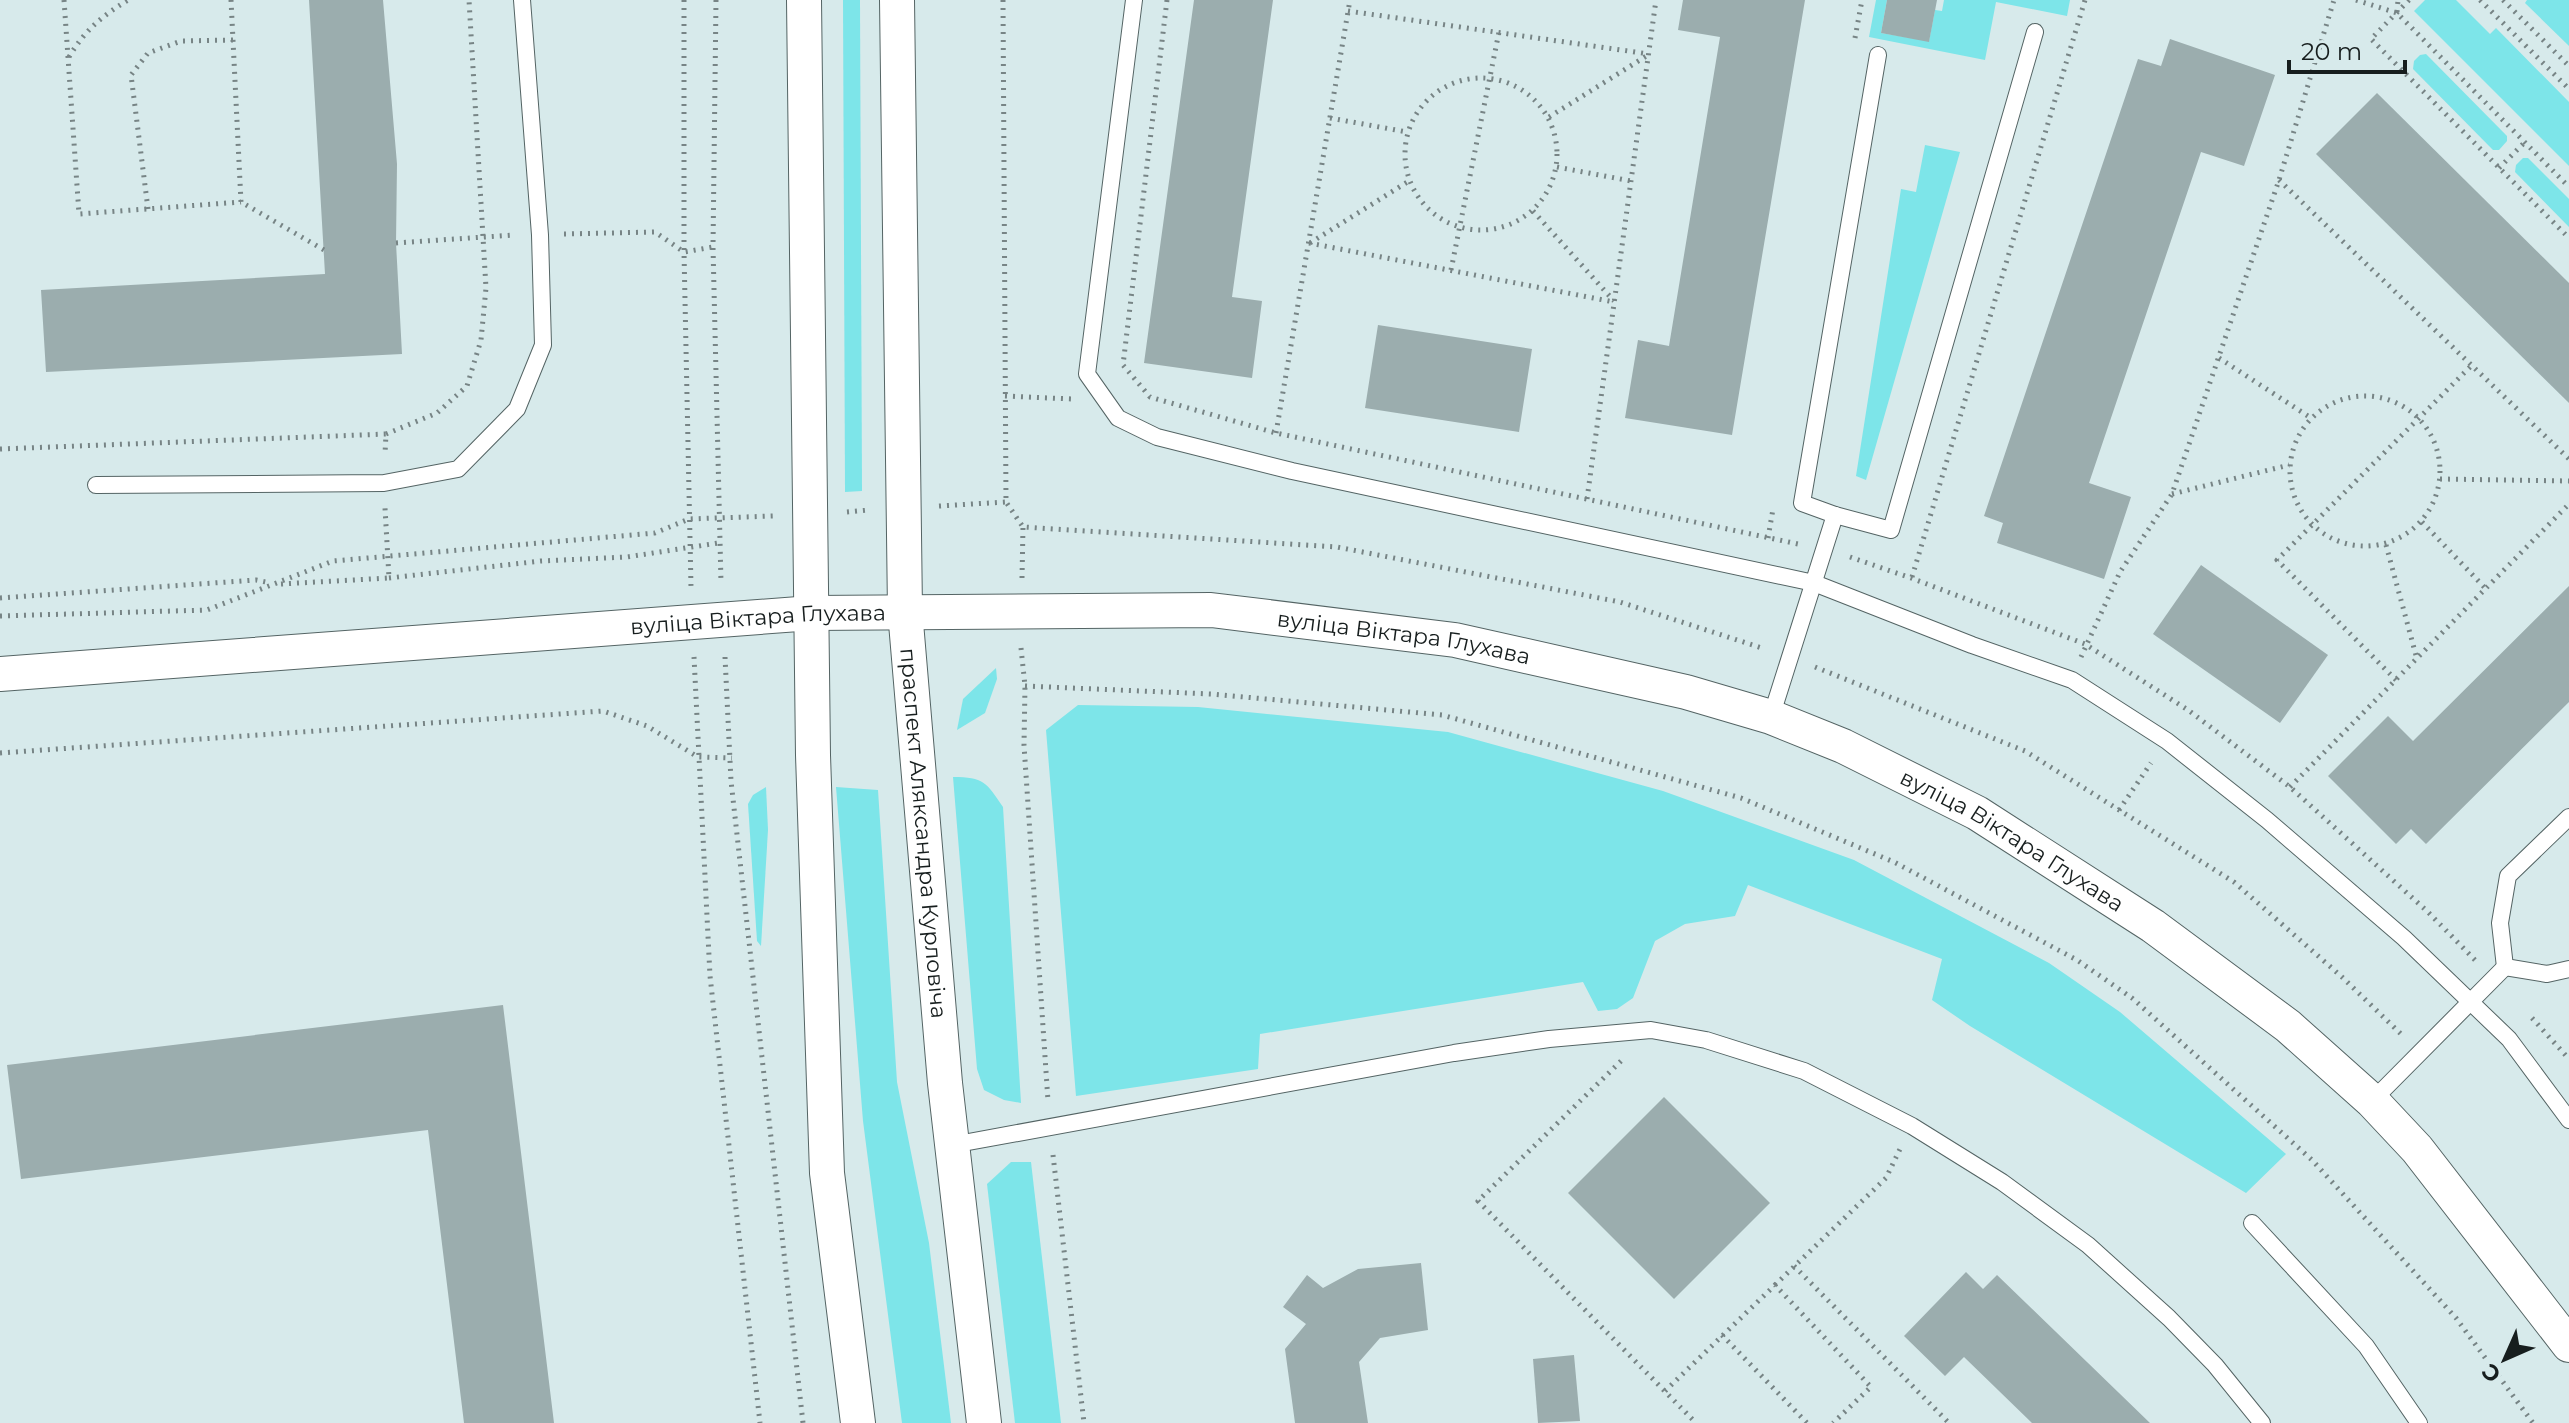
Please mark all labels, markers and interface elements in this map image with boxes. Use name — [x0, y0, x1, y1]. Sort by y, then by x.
scale bar — [2289, 24, 2405, 74]
text: 20 m — [2301, 37, 2362, 66]
street label: вуліца Віктара Глухава — [629, 599, 886, 641]
street label: вуліца Віктара Глухава — [1276, 605, 1533, 671]
street label: праспект Аляксандра Курловіча — [894, 647, 952, 1020]
street label: вуліца Віктара Глухава — [1896, 764, 2129, 918]
north arrow — [2465, 1319, 2545, 1399]
text: С — [2476, 1358, 2506, 1388]

